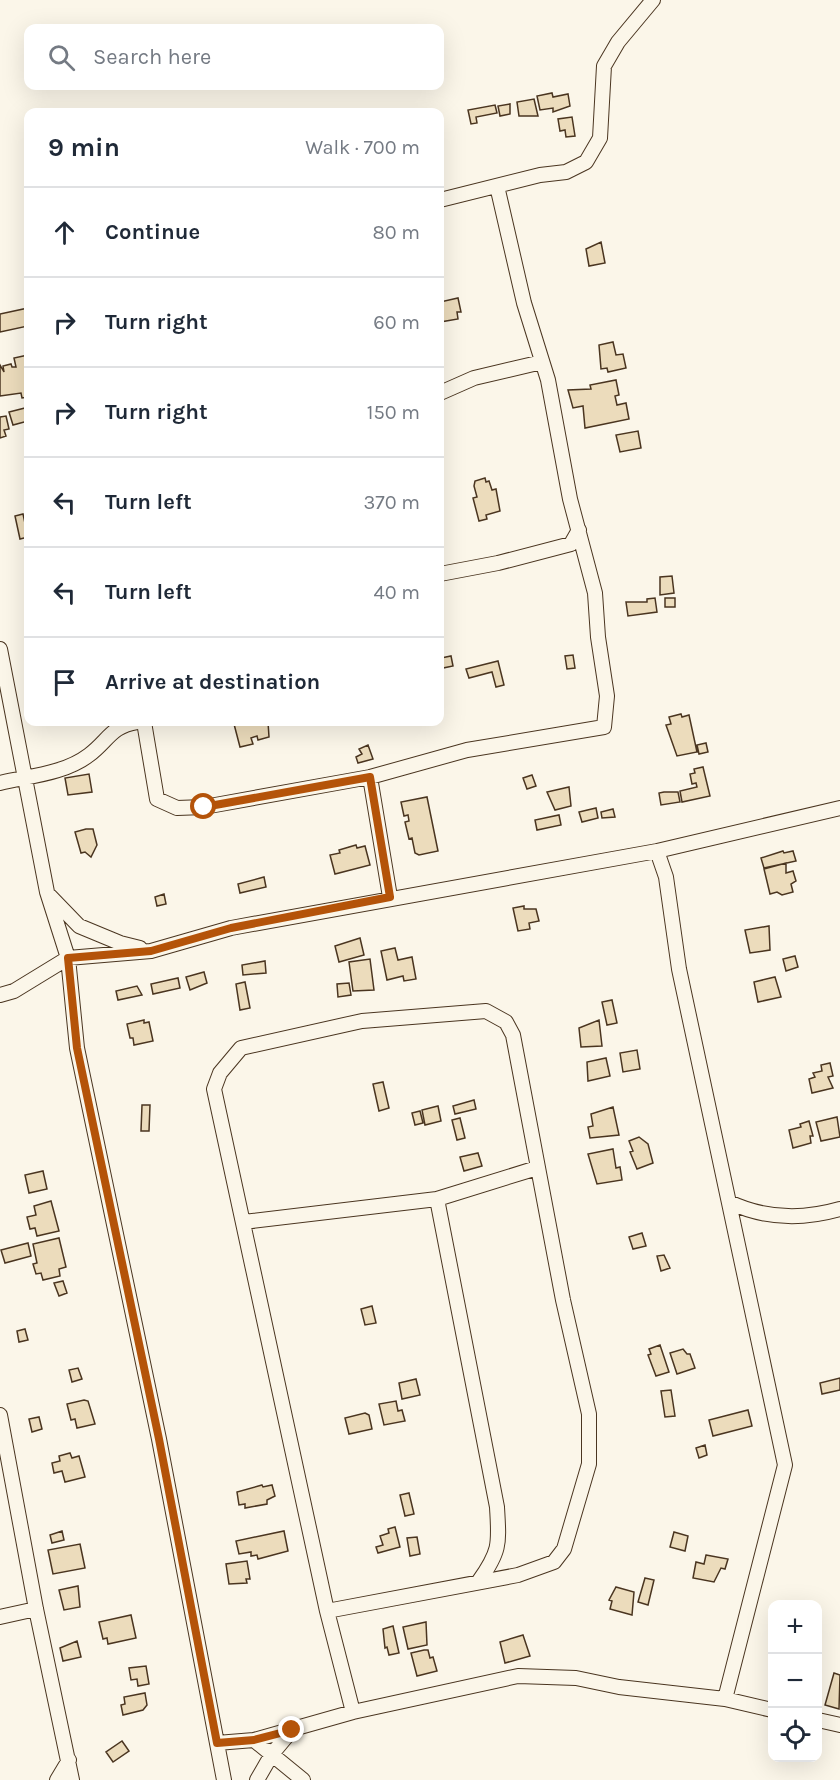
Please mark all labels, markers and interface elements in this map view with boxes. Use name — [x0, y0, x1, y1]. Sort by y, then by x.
search box — [24, 24, 444, 90]
icon: search — [45, 41, 78, 74]
text: Search here — [93, 44, 211, 70]
text: 9 min — [48, 132, 120, 163]
text: Walk · 700 m — [305, 136, 420, 159]
icon: ahead — [48, 216, 81, 249]
text: Continue — [105, 219, 200, 245]
text: 80 m — [372, 221, 420, 244]
icon: right — [48, 306, 81, 339]
text: Turn right — [105, 309, 208, 335]
text: 60 m — [373, 311, 420, 334]
icon: right — [48, 396, 81, 429]
text: Turn right — [105, 399, 208, 425]
text: 150 m — [367, 401, 420, 424]
icon: left — [48, 486, 81, 519]
text: Turn left — [105, 489, 192, 515]
text: 370 m — [363, 491, 420, 514]
icon: left — [48, 576, 81, 609]
text: Turn left — [105, 579, 192, 605]
text: 40 m — [374, 581, 420, 604]
icon: arrive — [48, 666, 81, 699]
text: Arrive at destination — [105, 669, 320, 695]
route start — [190, 793, 216, 819]
map controls — [768, 1600, 822, 1762]
button: + — [768, 1600, 822, 1654]
button: − — [768, 1654, 822, 1708]
button: locate — [768, 1708, 822, 1762]
route end — [278, 1716, 304, 1742]

